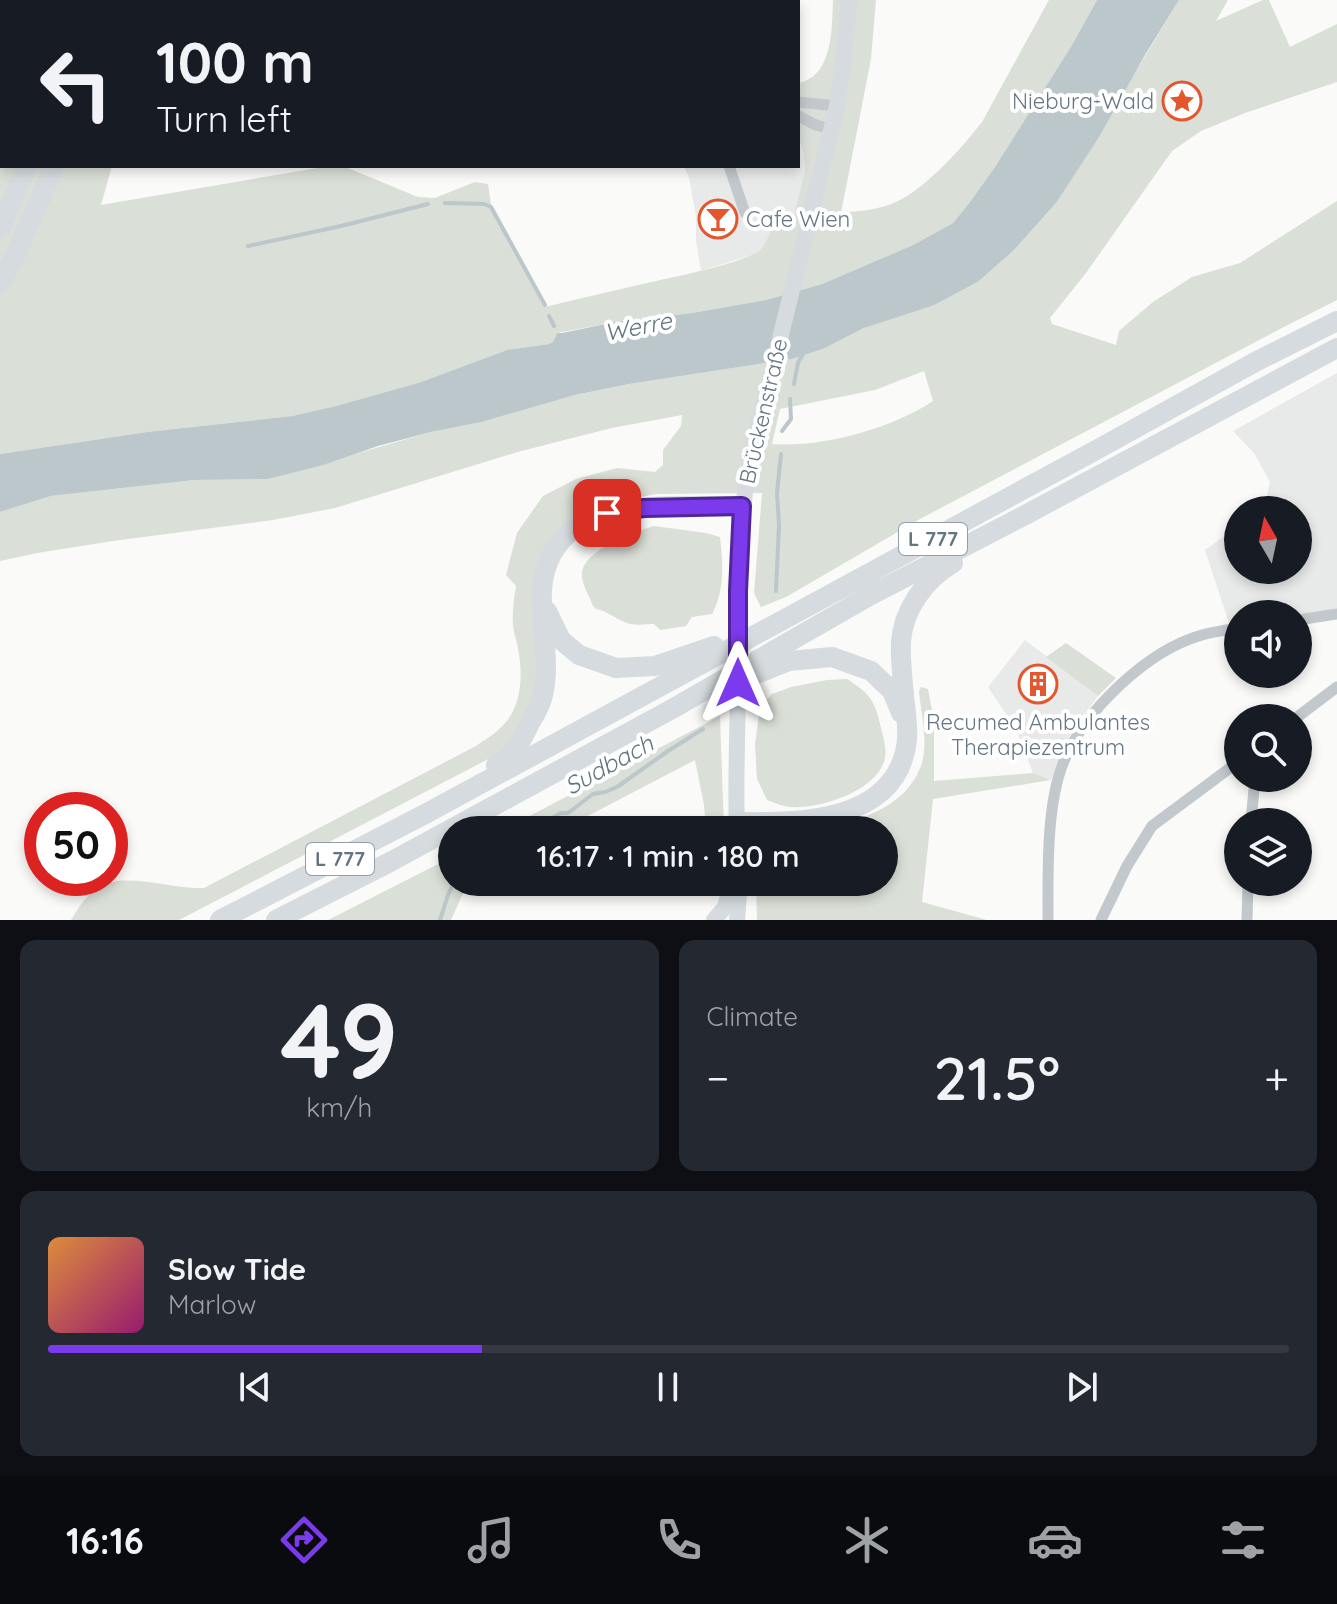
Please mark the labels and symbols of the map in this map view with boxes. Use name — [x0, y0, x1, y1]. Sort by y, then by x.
place icon: Nieburg-Wald — [1161, 80, 1203, 122]
place label: Nieburg-Wald — [1012, 87, 1154, 115]
bar icon: Cafe Wien — [697, 198, 739, 240]
place label: Cafe Wien — [746, 205, 850, 233]
water label: Werre — [602, 305, 675, 347]
street label: Brückenstraße — [733, 336, 793, 486]
pin — [573, 479, 641, 547]
north arrow — [1224, 496, 1312, 584]
road number: L 777 — [899, 523, 967, 555]
position arrow — [696, 641, 780, 725]
building icon: Recumed Ambulantes Therapiezentrum — [1017, 663, 1059, 705]
place label: Recumed Ambulantes Therapiezentrum — [926, 708, 1150, 761]
water label: Sudbach — [559, 727, 658, 801]
speed limit sign: 50 — [24, 792, 128, 896]
road number: L 777 — [306, 843, 374, 875]

